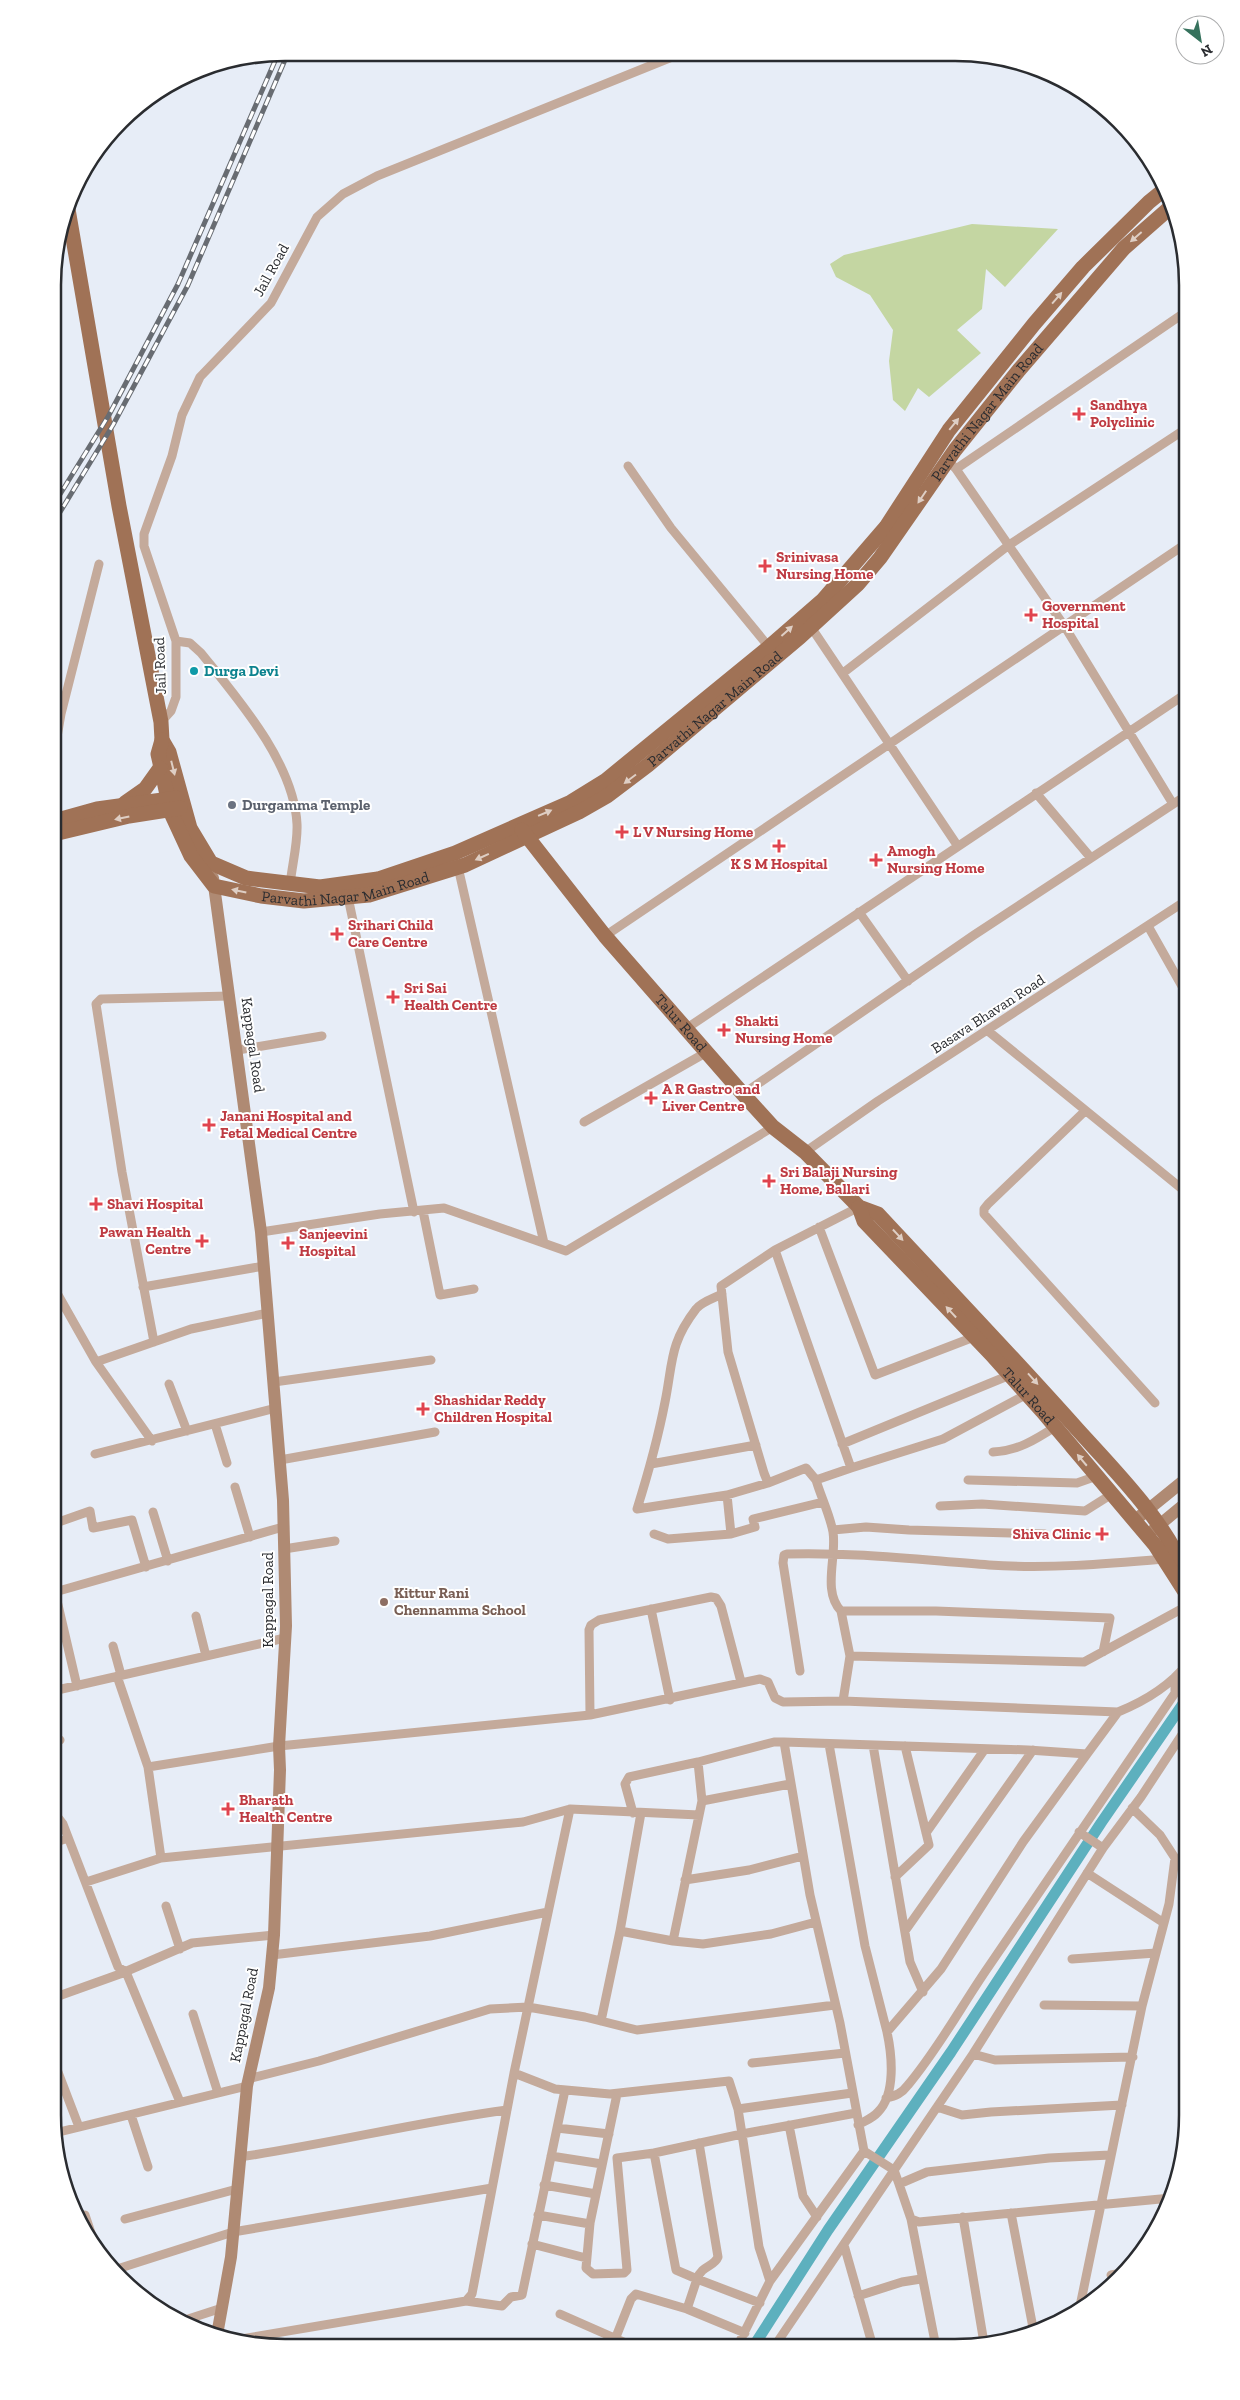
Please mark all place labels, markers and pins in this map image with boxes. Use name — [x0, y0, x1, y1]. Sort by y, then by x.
place label: Sandhya Polyclinic — [1090, 396, 1155, 431]
marker: Sandhya Polyclinic — [1072, 407, 1086, 421]
place label: Srinivasa Nursing Home — [776, 548, 873, 583]
marker: Srinivasa Nursing Home — [758, 559, 772, 573]
place label: Government Hospital — [1042, 597, 1127, 632]
marker: Government Hospital — [1024, 608, 1038, 622]
place label: Durga Devi — [204, 662, 279, 680]
marker: Durga Devi — [188, 665, 200, 677]
place label: Durgamma Temple — [242, 796, 370, 814]
marker: Durgamma Temple — [226, 799, 238, 811]
place label: L V Nursing Home — [633, 823, 753, 841]
marker: L V Nursing Home — [615, 825, 629, 839]
marker: K S M Hospital — [772, 839, 786, 853]
place label: Amogh Nursing Home — [887, 842, 984, 877]
marker: Amogh Nursing Home — [869, 853, 883, 867]
place label: K S M Hospital — [730, 855, 828, 873]
place label: Srihari Child Care Centre — [348, 916, 434, 951]
marker: Srihari Child Care Centre — [330, 927, 344, 941]
place label: Sri Sai Health Centre — [404, 979, 497, 1014]
marker: Sri Sai Health Centre — [386, 990, 400, 1004]
place label: Shakti Nursing Home — [735, 1012, 832, 1047]
marker: Shakti Nursing Home — [717, 1023, 731, 1037]
place label: A R Gastro and Liver Centre — [662, 1080, 760, 1115]
marker: A R Gastro and Liver Centre — [644, 1091, 658, 1105]
place label: Janani Hospital and Fetal Medical Centre — [220, 1107, 357, 1142]
marker: Janani Hospital and Fetal Medical Centre — [202, 1118, 216, 1132]
place label: Sri Balaji Nursing Home, Ballari — [780, 1163, 898, 1198]
marker: Sri Balaji Nursing Home, Ballari — [762, 1174, 776, 1188]
place label: Shavi Hospital — [107, 1195, 203, 1213]
marker: Shavi Hospital — [89, 1197, 103, 1211]
place label: Pawan Health Centre — [99, 1223, 191, 1258]
place label: Sanjeevini Hospital — [299, 1225, 368, 1260]
marker: Pawan Health Centre — [195, 1234, 209, 1248]
marker: Sanjeevini Hospital — [281, 1236, 295, 1250]
place label: Shashidar Reddy Children Hospital — [434, 1391, 552, 1426]
marker: Shashidar Reddy Children Hospital — [416, 1402, 430, 1416]
place label: Shiva Clinic — [1013, 1525, 1091, 1543]
marker: Shiva Clinic — [1095, 1527, 1109, 1541]
place label: Kittur Rani Chennamma School — [394, 1584, 526, 1619]
marker: Kittur Rani Chennamma School — [378, 1596, 390, 1608]
place label: Bharath Health Centre — [239, 1791, 332, 1826]
marker: Bharath Health Centre — [221, 1802, 235, 1816]

